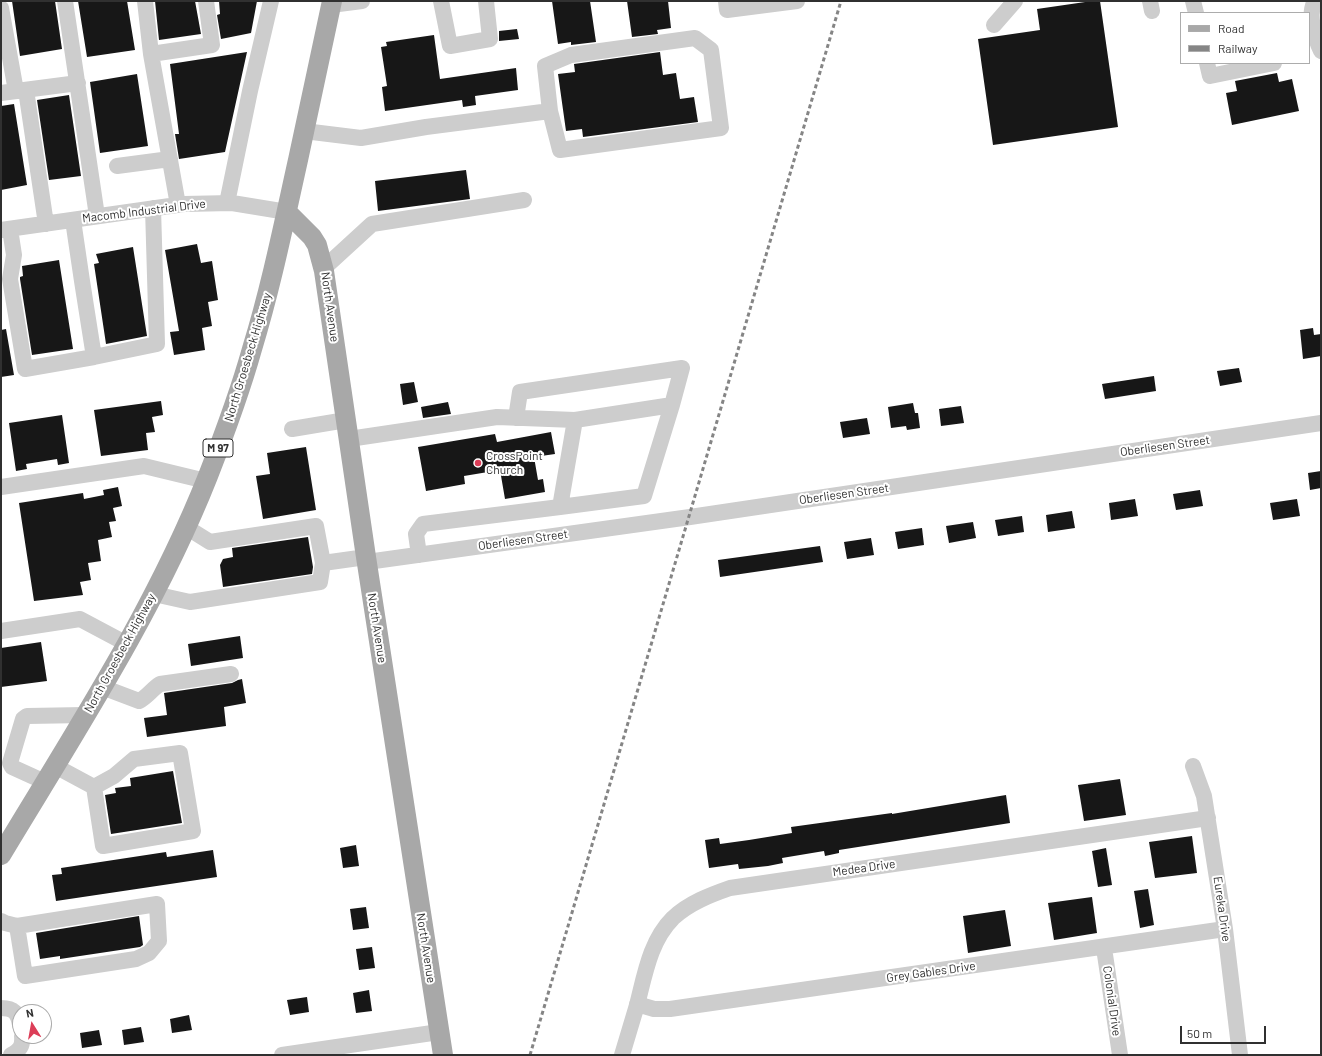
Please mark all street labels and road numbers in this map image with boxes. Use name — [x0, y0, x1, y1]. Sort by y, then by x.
street label: Macomb Industrial Drive — [81, 196, 207, 226]
street label: North Avenue — [318, 271, 342, 343]
street label: North Groesbeck Highway — [222, 291, 274, 423]
street label: Oberliesen Street — [1119, 433, 1211, 459]
road number: M 97 — [203, 439, 233, 457]
street label: Oberliesen Street — [798, 481, 890, 507]
street label: Oberliesen Street — [477, 527, 569, 553]
street label: North Groesbeck Highway — [81, 591, 159, 715]
street label: North Avenue — [364, 592, 390, 664]
street label: Medea Drive — [832, 856, 896, 880]
street label: Eureka Drive — [1210, 876, 1234, 942]
street label: North Avenue — [413, 912, 439, 984]
street label: Grey Gables Drive — [886, 959, 976, 985]
street label: Colonial Drive — [1100, 965, 1124, 1037]

